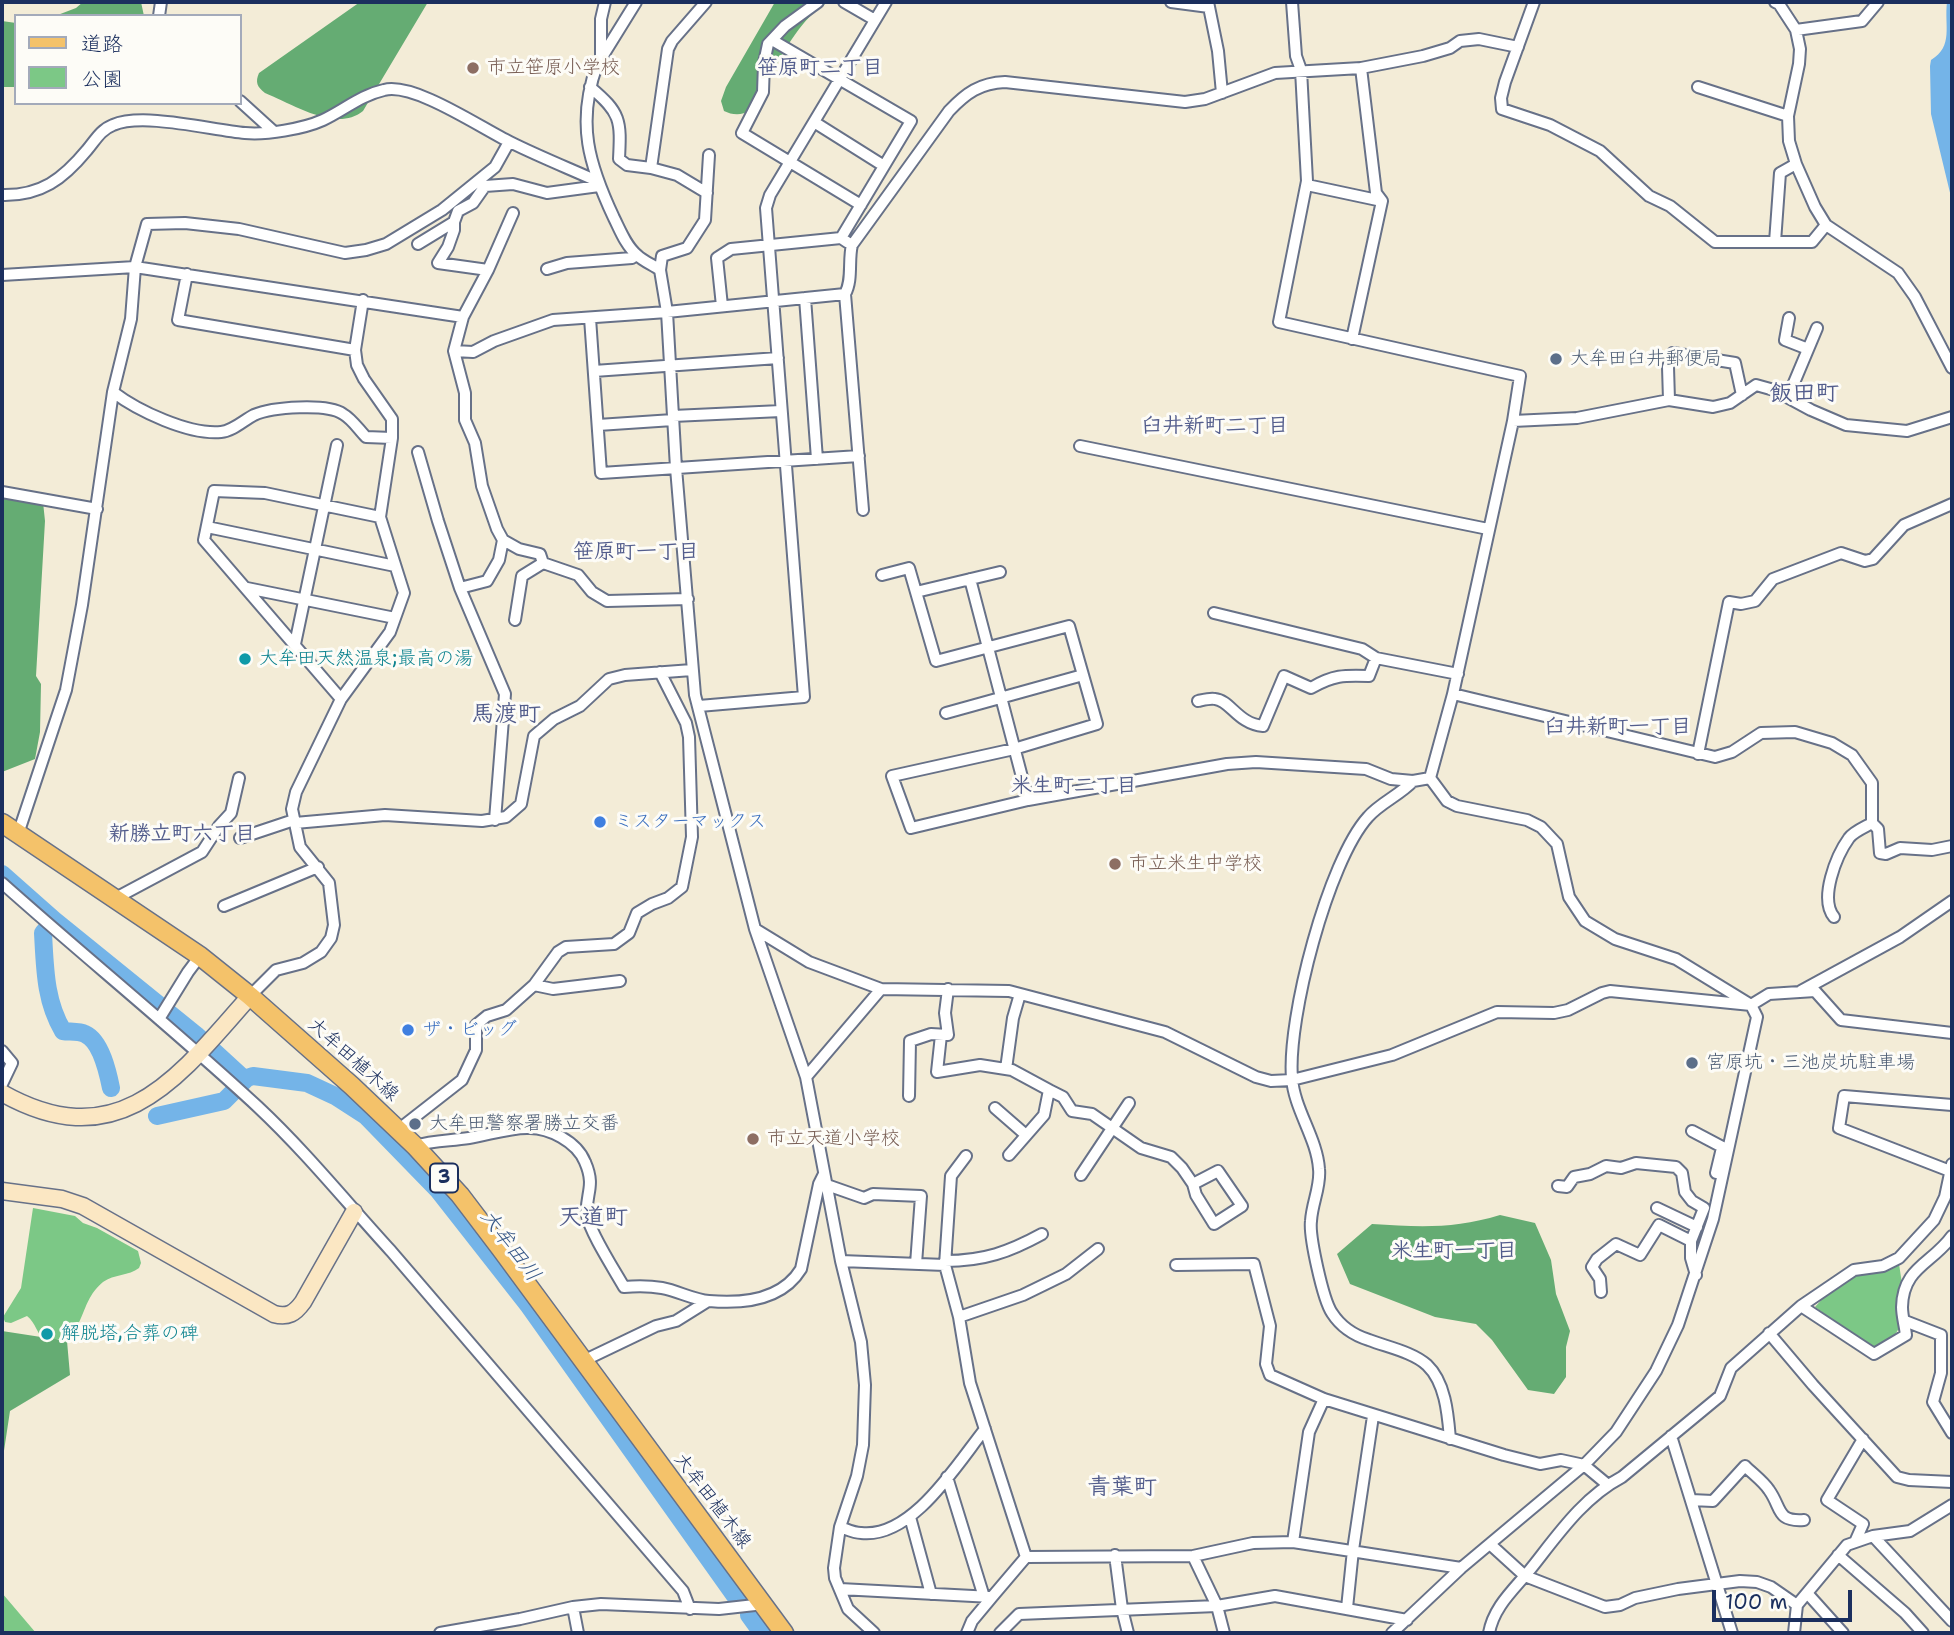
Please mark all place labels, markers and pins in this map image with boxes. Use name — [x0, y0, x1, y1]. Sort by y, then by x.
place label: 市立笹原小学校 — [487, 57, 620, 79]
marker: 市立笹原小学校 — [465, 60, 481, 76]
place label: 大牟田臼井郵便局 — [1570, 348, 1722, 370]
marker: 大牟田臼井郵便局 — [1548, 351, 1564, 367]
place label: 大牟田天然温泉;最高の湯 — [259, 648, 473, 670]
marker: 大牟田天然温泉;最高の湯 — [237, 651, 253, 667]
place label: ミスターマックス — [614, 811, 766, 833]
marker: ミスターマックス — [592, 814, 608, 830]
place label: 市立米生中学校 — [1129, 853, 1262, 875]
marker: 市立米生中学校 — [1107, 856, 1123, 872]
place label: ザ・ビッグ — [422, 1019, 517, 1041]
marker: ザ・ビッグ — [400, 1022, 416, 1038]
place label: 宮原坑・三池炭坑駐車場 — [1706, 1052, 1915, 1074]
marker: 宮原坑・三池炭坑駐車場 — [1684, 1055, 1700, 1071]
place label: 大牟田警察署勝立交番 — [429, 1113, 619, 1135]
marker: 大牟田警察署勝立交番 — [407, 1116, 423, 1132]
place label: 市立天道小学校 — [767, 1128, 900, 1150]
marker: 市立天道小学校 — [745, 1131, 761, 1147]
place label: 解脱塔,合葬の碑 — [61, 1323, 199, 1345]
marker: 解脱塔,合葬の碑 — [39, 1326, 55, 1342]

